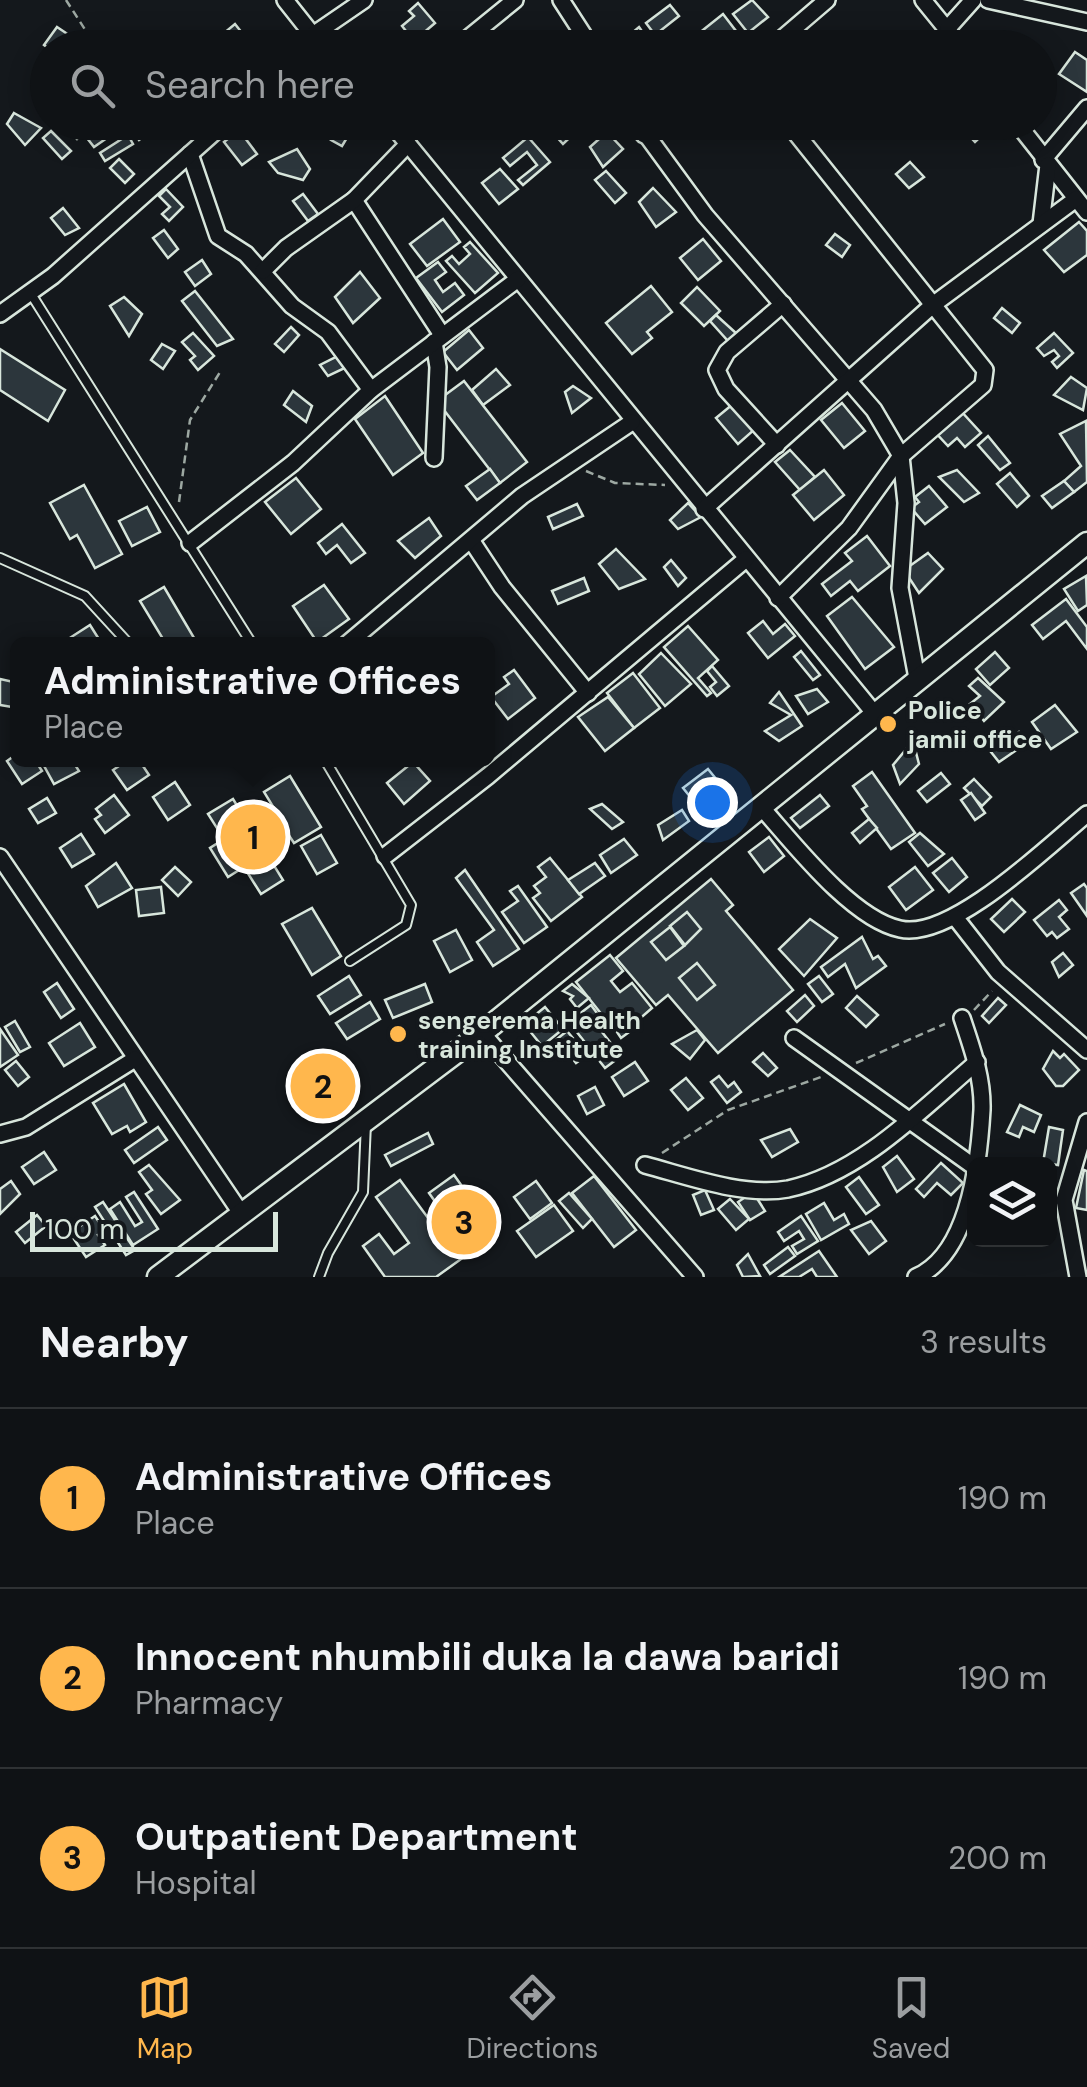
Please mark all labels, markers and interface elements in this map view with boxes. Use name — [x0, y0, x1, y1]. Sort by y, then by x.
search box — [30, 30, 1057, 140]
icon: search — [65, 58, 120, 113]
text: Search here — [145, 60, 355, 110]
popup — [10, 637, 495, 767]
text: Administrative Offices — [44, 656, 461, 706]
place label: Police jamii office — [907, 694, 1043, 756]
text: Place — [44, 706, 124, 748]
marker: Police jamii office — [877, 713, 899, 735]
your location — [687, 777, 738, 828]
pin: 1 — [220, 800, 286, 874]
place label: sengerema Health training Institute — [418, 1004, 641, 1066]
marker: sengerema Health training Institute — [387, 1023, 409, 1045]
pin: 2 — [290, 1048, 356, 1124]
map controls — [967, 1157, 1057, 1247]
button: layers — [967, 1157, 1057, 1247]
pin: 3 — [432, 1184, 496, 1260]
scale bar — [30, 1207, 278, 1252]
text: 100 m — [45, 1211, 124, 1248]
text: Nearby — [40, 1315, 189, 1370]
text: 3 results — [920, 1321, 1047, 1363]
text: Administrative Offices — [135, 1452, 552, 1502]
text: 1 — [67, 1477, 78, 1519]
text: 190 m — [958, 1477, 1047, 1519]
text: Place — [135, 1502, 215, 1544]
text: Innocent nhumbili duka la dawa baridi — [135, 1632, 840, 1682]
text: 2 — [63, 1657, 82, 1699]
text: 190 m — [958, 1657, 1047, 1699]
text: Pharmacy — [135, 1682, 283, 1724]
text: Outpatient Department — [135, 1812, 578, 1862]
text: 3 — [63, 1837, 82, 1879]
text: 200 m — [948, 1837, 1047, 1879]
text: Hospital — [135, 1862, 257, 1904]
tab: Map — [137, 1970, 193, 2067]
tab: Directions — [467, 1970, 598, 2067]
tab: Saved — [872, 1970, 950, 2067]

